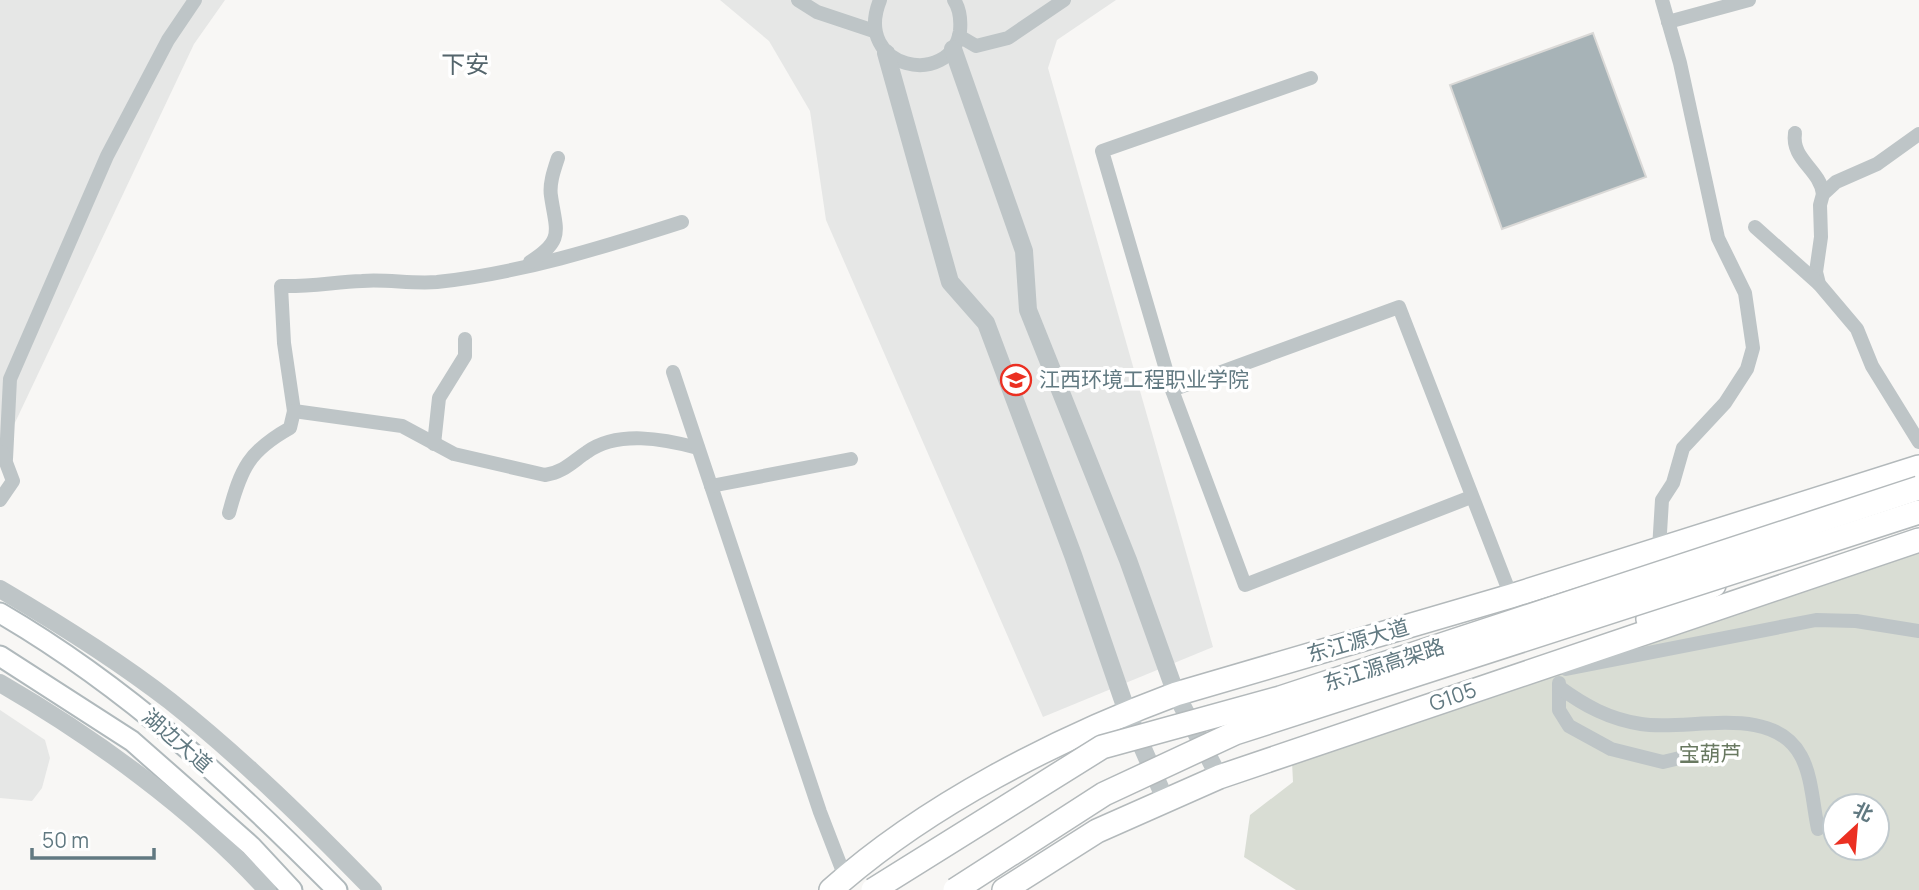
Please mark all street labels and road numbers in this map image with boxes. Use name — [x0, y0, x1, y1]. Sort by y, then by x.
street label: 东江源大道 — [1303, 612, 1412, 668]
street label: 东江源高架路 — [1319, 631, 1448, 697]
street label: G105 — [1425, 675, 1480, 717]
street label: 湖边大道 — [137, 702, 219, 778]

